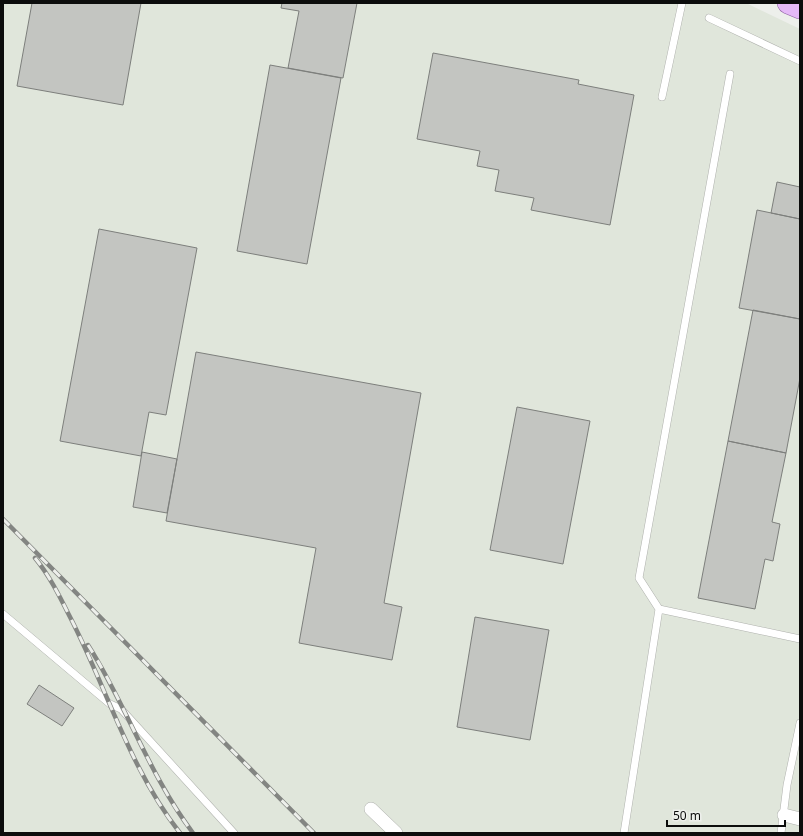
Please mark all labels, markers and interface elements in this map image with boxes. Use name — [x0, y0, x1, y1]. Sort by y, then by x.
scale bar — [667, 802, 785, 828]
text: 50 m — [673, 807, 701, 824]

